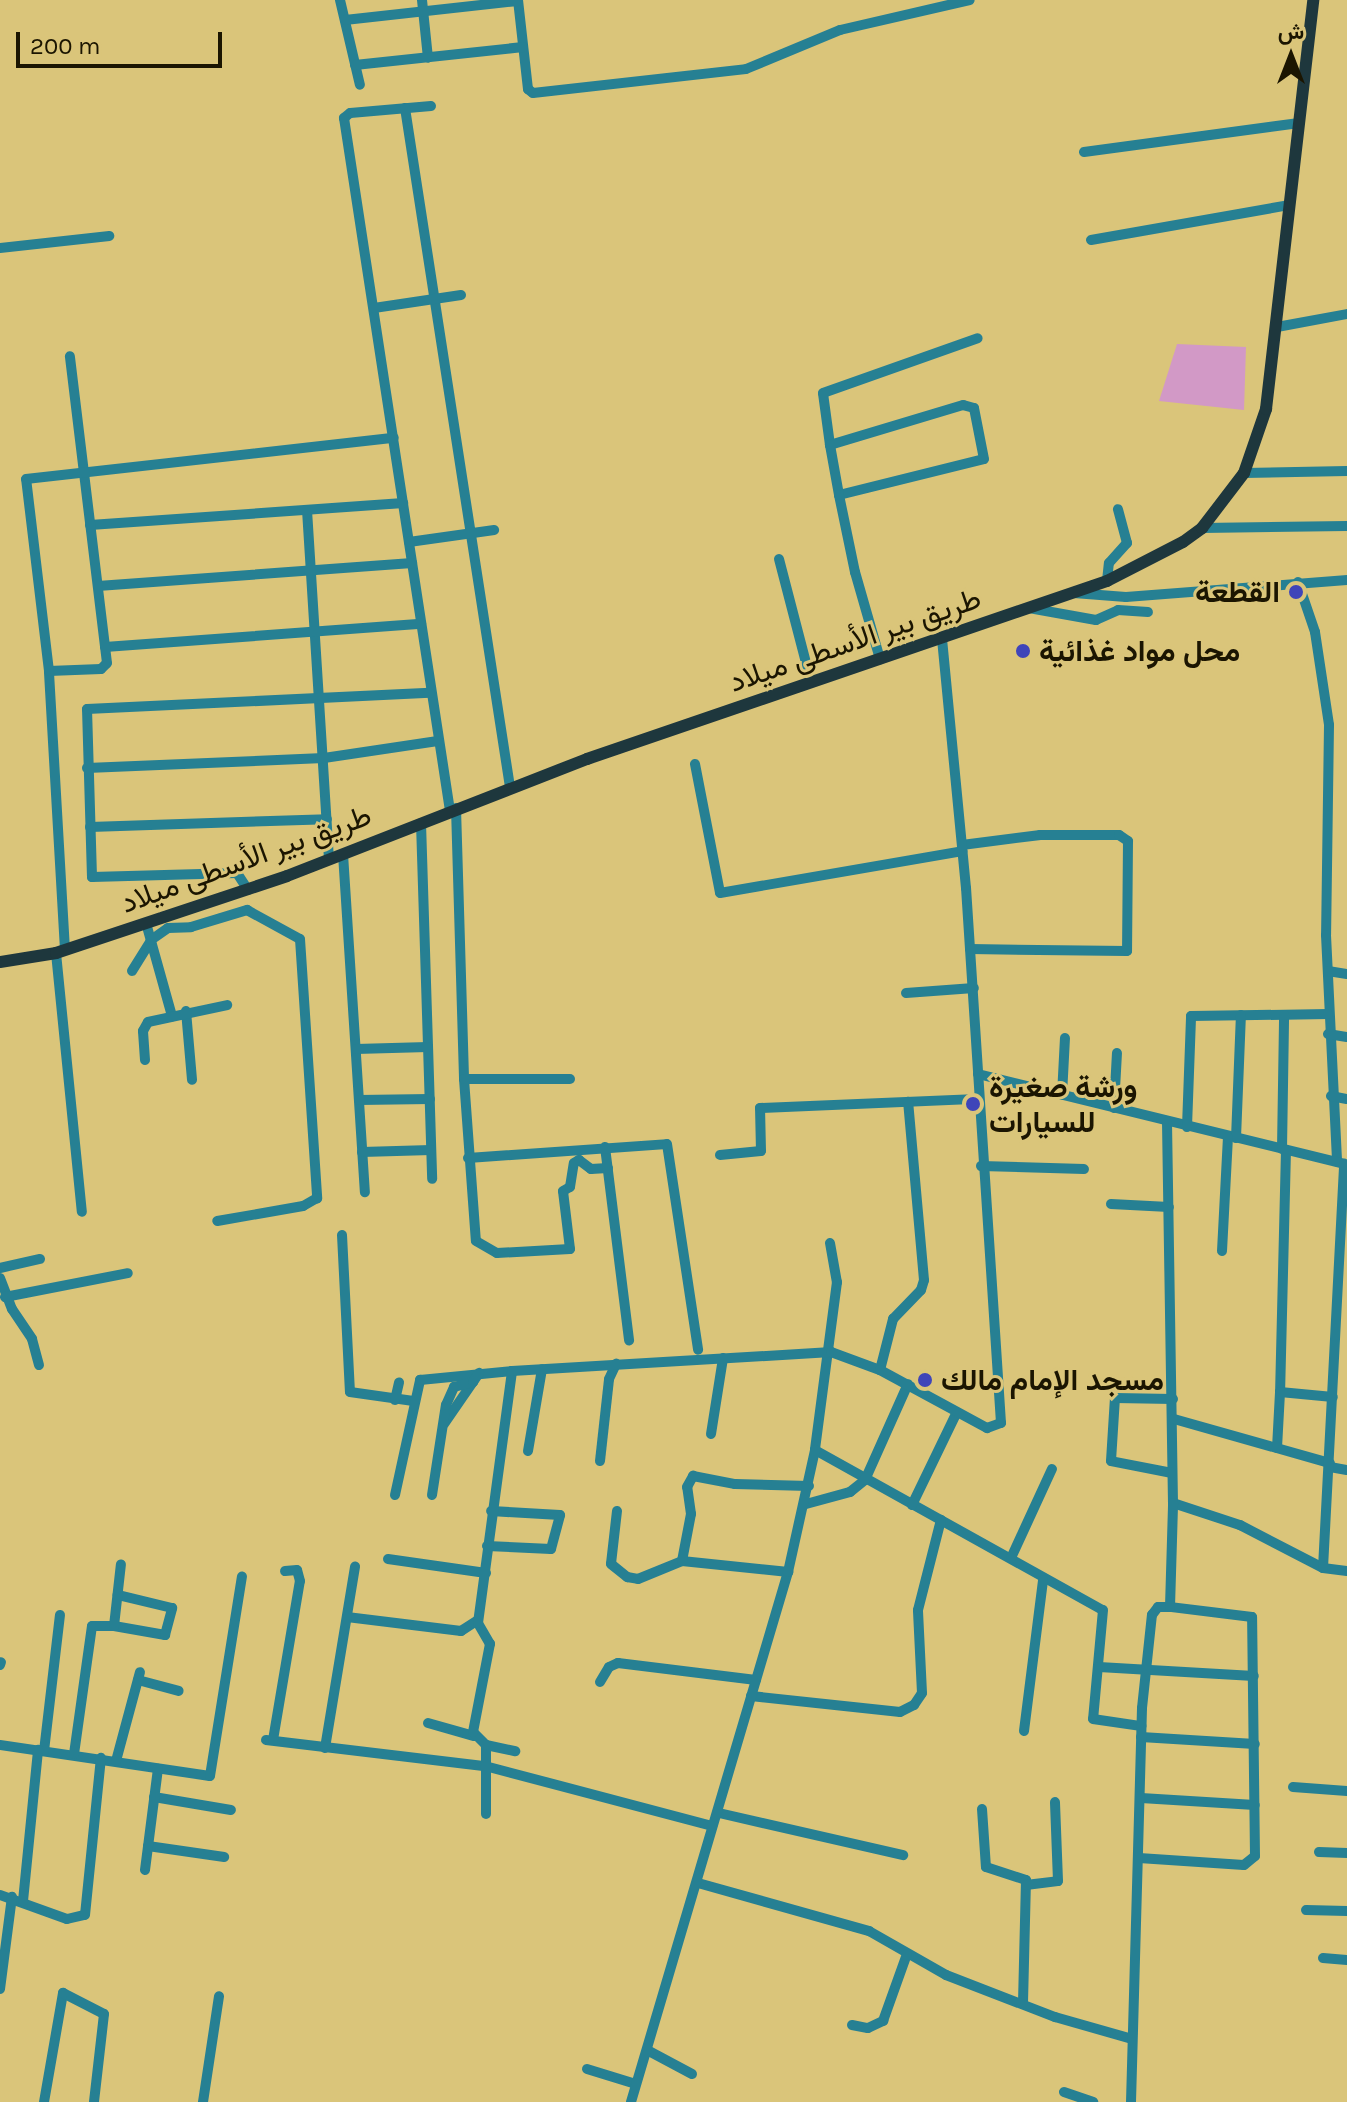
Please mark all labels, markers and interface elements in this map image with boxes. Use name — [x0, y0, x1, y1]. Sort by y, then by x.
scale bar — [20, 16, 226, 66]
north arrow — [1251, 16, 1331, 96]
text: ش — [1278, 19, 1304, 45]
text: 200 m — [30, 32, 101, 60]
place label: القطعة — [1195, 574, 1280, 610]
street label: طريق بير الأسطى ميلاد — [724, 580, 986, 700]
marker: القطعة — [1287, 583, 1305, 601]
place label: محل مواد غذائية — [1039, 633, 1240, 669]
marker: محل مواد غذائية — [1014, 642, 1032, 660]
street label: طريق بير الأسطى ميلاد — [116, 797, 376, 921]
place label: ورشة صغيرة للسيارات — [989, 1069, 1138, 1140]
marker: ورشة صغيرة للسيارات — [964, 1095, 982, 1113]
place label: مسجد الإمام مالك — [941, 1362, 1164, 1398]
marker: مسجد الإمام مالك — [916, 1371, 934, 1389]

